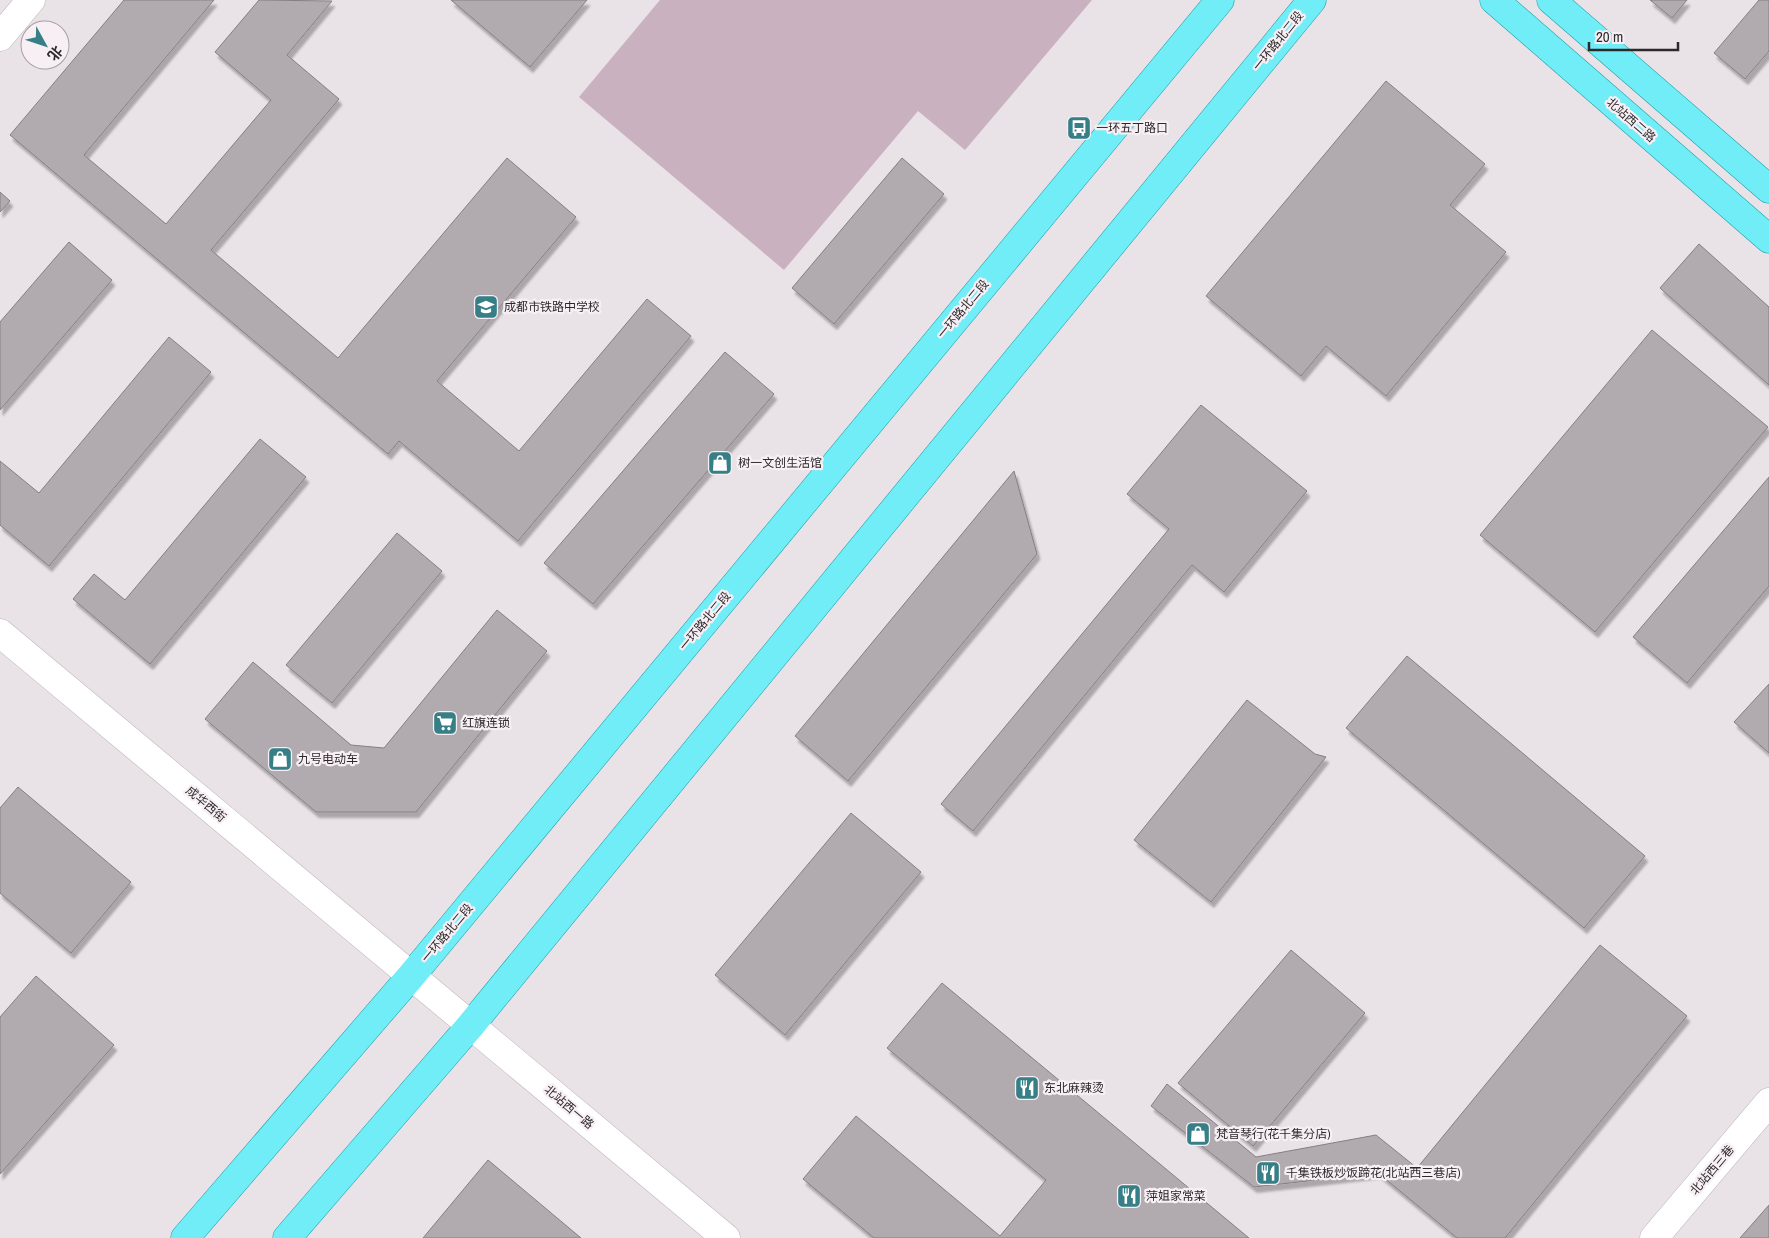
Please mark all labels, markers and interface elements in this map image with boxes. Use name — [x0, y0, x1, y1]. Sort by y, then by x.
street label: 一环路北二段 — [1249, 8, 1307, 74]
north arrow — [20, 20, 70, 70]
scale bar — [1589, 20, 1678, 52]
text: 20 m — [1596, 26, 1623, 47]
text: 北 — [44, 42, 66, 65]
street label: 北站西二路 — [1603, 94, 1659, 146]
bus stop icon: 一环五丁路口 — [1066, 115, 1092, 141]
place label: 一环五丁路口 — [1096, 120, 1168, 136]
street label: 一环路北二段 — [934, 276, 992, 342]
school or university icon: 成都市铁路中学校 — [473, 294, 499, 320]
place label: 成都市铁路中学校 — [504, 299, 600, 315]
shop icon: 树一文创生活馆 — [707, 450, 733, 476]
place label: 树一文创生活馆 — [738, 455, 822, 471]
street label: 一环路北二段 — [676, 588, 734, 654]
supermarket icon: 红旗连锁 — [432, 710, 458, 736]
place label: 红旗连锁 — [462, 715, 510, 731]
shop icon: 九号电动车 — [267, 746, 293, 772]
place label: 九号电动车 — [298, 751, 358, 767]
street label: 成华西街 — [182, 782, 230, 826]
street label: 一环路北二段 — [418, 900, 476, 966]
restaurant icon: 东北麻辣烫 — [1014, 1075, 1040, 1101]
place label: 东北麻辣烫 — [1044, 1080, 1104, 1096]
street label: 北站西一路 — [541, 1082, 597, 1132]
shop icon: 梵音琴行(花千集分店) — [1185, 1121, 1211, 1147]
place label: 梵音琴行(花千集分店) — [1216, 1126, 1331, 1142]
street label: 北站西三巷 — [1687, 1142, 1737, 1198]
restaurant icon: 千集铁板炒饭蹄花(北站西三巷店) — [1255, 1160, 1281, 1186]
place label: 千集铁板炒饭蹄花(北站西三巷店) — [1286, 1165, 1461, 1181]
restaurant icon: 萍姐家常菜 — [1116, 1183, 1142, 1209]
place label: 萍姐家常菜 — [1146, 1188, 1206, 1204]

